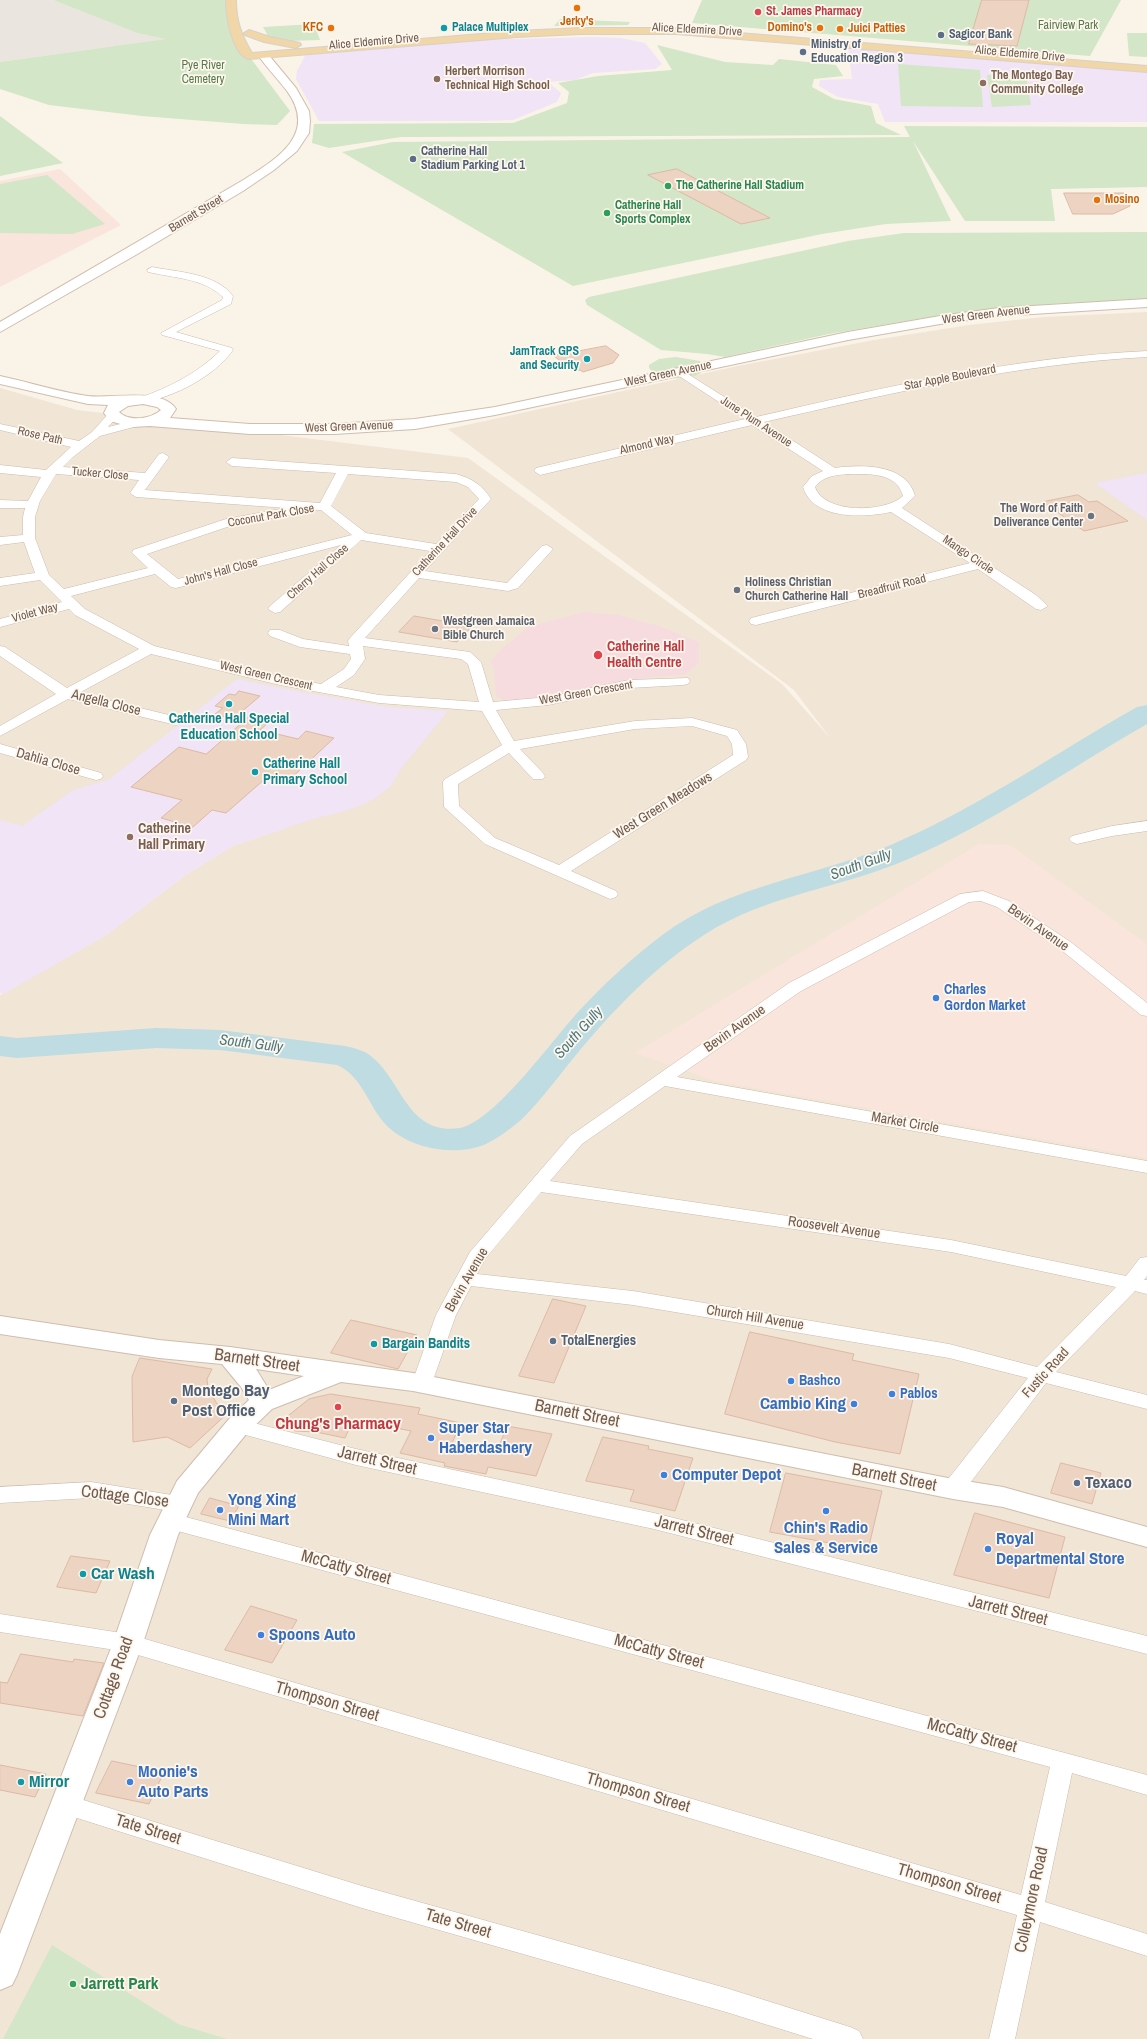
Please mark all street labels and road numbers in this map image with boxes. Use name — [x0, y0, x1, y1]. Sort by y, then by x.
street label: Alice Eldemire Drive — [652, 20, 742, 40]
street label: Alice Eldemire Drive — [328, 31, 420, 53]
street label: Alice Eldemire Drive — [974, 43, 1066, 65]
street label: Barnett Street — [166, 192, 226, 236]
street label: West Green Avenue — [941, 302, 1031, 328]
street label: West Green Avenue — [623, 358, 713, 390]
street label: Star Apple Boulevard — [903, 362, 997, 394]
street label: June Plum Avenue — [718, 394, 794, 450]
street label: West Green Avenue — [305, 418, 393, 436]
street label: Rose Path — [16, 424, 64, 448]
street label: Almond Way — [618, 432, 676, 458]
street label: Tucker Close — [71, 464, 129, 484]
street label: Coconut Park Close — [227, 501, 315, 531]
street label: Catherine Hall Drive — [409, 504, 481, 580]
street label: Mango Circle — [940, 533, 996, 577]
street label: Cherry Hall Close — [284, 541, 352, 603]
street label: John's Hall Close — [183, 555, 259, 589]
street label: Breadfruit Road — [857, 572, 927, 602]
street label: Violet Way — [10, 600, 60, 626]
street label: West Green Crescent — [218, 658, 314, 694]
street label: West Green Crescent — [538, 678, 634, 708]
street label: Angella Close — [70, 686, 142, 720]
street label: Dahlia Close — [14, 745, 82, 779]
street label: West Green Meadows — [610, 769, 716, 843]
street label: Bevin Avenue — [1004, 901, 1072, 955]
street label: Bevin Avenue — [701, 1002, 769, 1056]
street label: Market Circle — [870, 1109, 940, 1137]
street label: Roosevelt Avenue — [787, 1213, 881, 1243]
street label: Bevin Avenue — [442, 1245, 492, 1315]
street label: Church Hill Avenue — [705, 1302, 805, 1334]
street label: Fustic Road — [1019, 1344, 1073, 1402]
street label: Barnett Street — [213, 1345, 301, 1377]
street label: Barnett Street — [533, 1396, 621, 1432]
street label: Jarrett Street — [335, 1442, 419, 1480]
street label: Barnett Street — [850, 1460, 938, 1496]
street label: Cottage Close — [80, 1481, 170, 1513]
street label: Jarrett Street — [652, 1511, 736, 1551]
street label: McCatty Street — [299, 1546, 393, 1590]
street label: Jarrett Street — [966, 1591, 1050, 1631]
street label: McCatty Street — [612, 1630, 706, 1674]
street label: Cottage Road — [90, 1634, 138, 1722]
street label: Thompson Street — [273, 1677, 381, 1727]
street label: McCatty Street — [925, 1714, 1019, 1758]
street label: Thompson Street — [584, 1768, 692, 1818]
street label: Tate Street — [113, 1810, 183, 1850]
street label: Colleymore Road — [1011, 1845, 1053, 1955]
street label: Thompson Street — [895, 1859, 1003, 1909]
street label: Tate Street — [423, 1905, 493, 1943]

